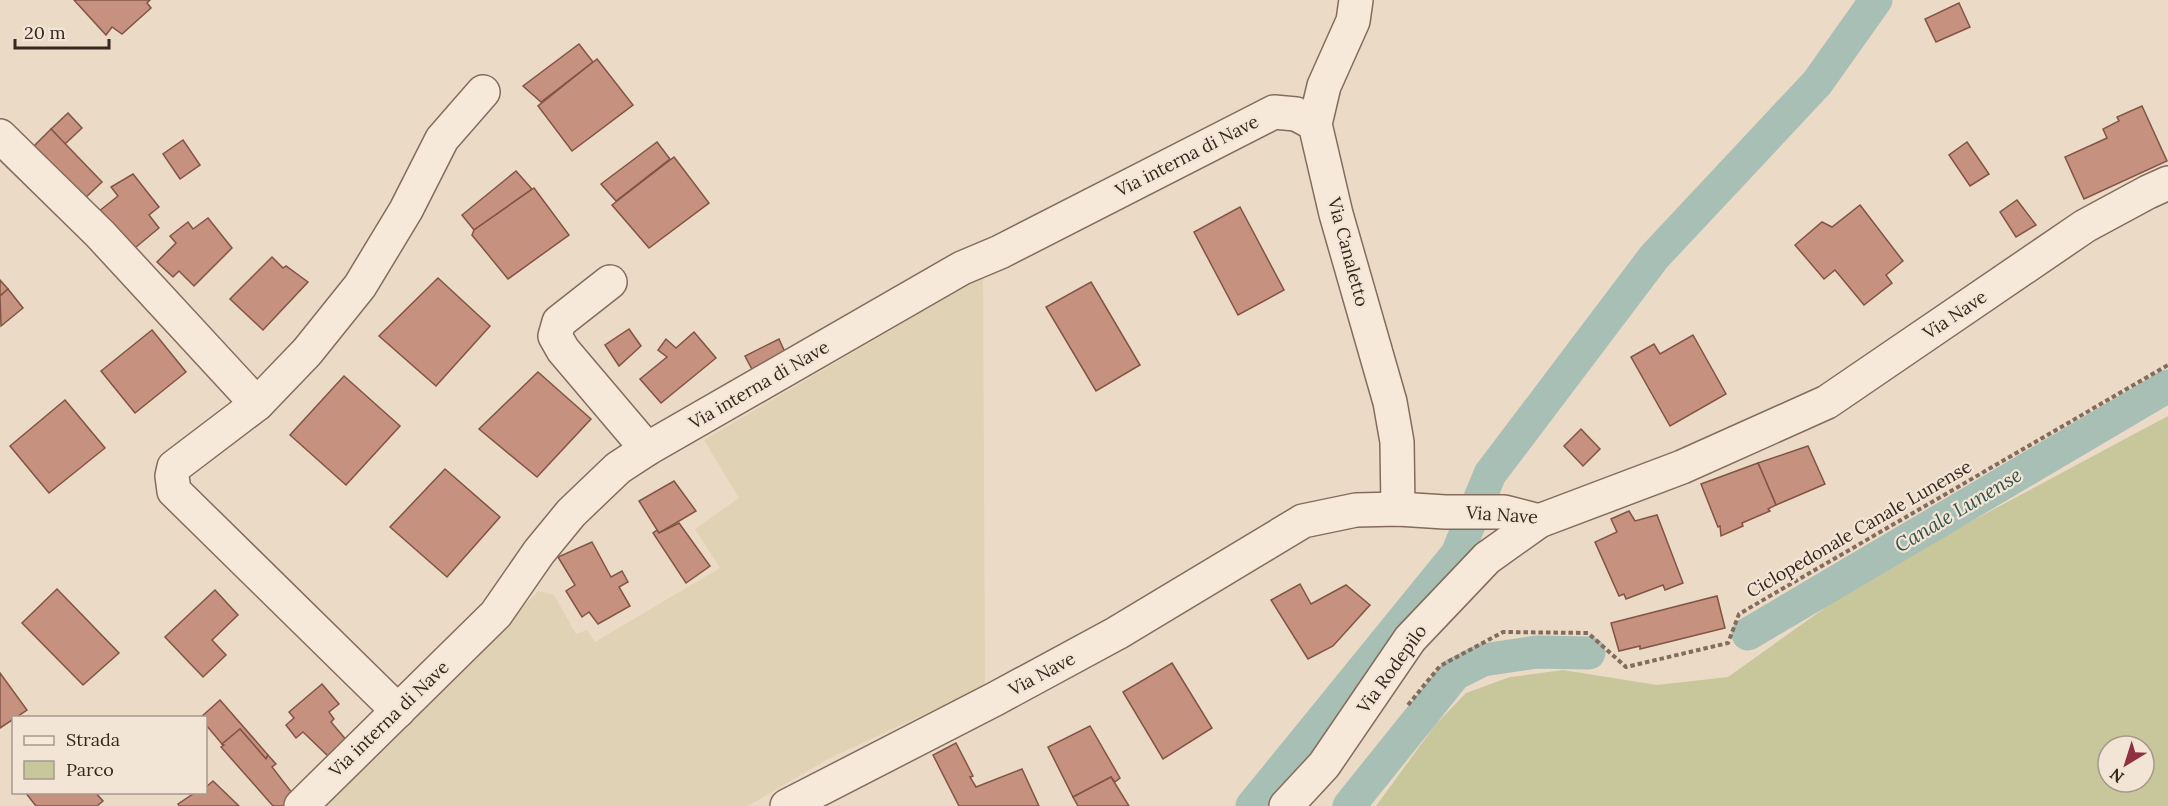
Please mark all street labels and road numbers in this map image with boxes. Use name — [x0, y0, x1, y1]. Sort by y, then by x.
street label: Via interna di Nave — [1110, 109, 1263, 202]
street label: Via Canaletto — [1323, 194, 1374, 309]
street label: Via Nave — [1918, 285, 1991, 345]
street label: Via interna di Nave — [684, 335, 833, 434]
street label: Ciclopedonale Canale Lunense — [1742, 454, 1976, 603]
street label: Via Nave — [1464, 500, 1539, 529]
street label: Via Rodepilo — [1351, 620, 1431, 718]
street label: Via Nave — [1004, 646, 1079, 701]
street label: Via interna di Nave — [323, 655, 454, 782]

